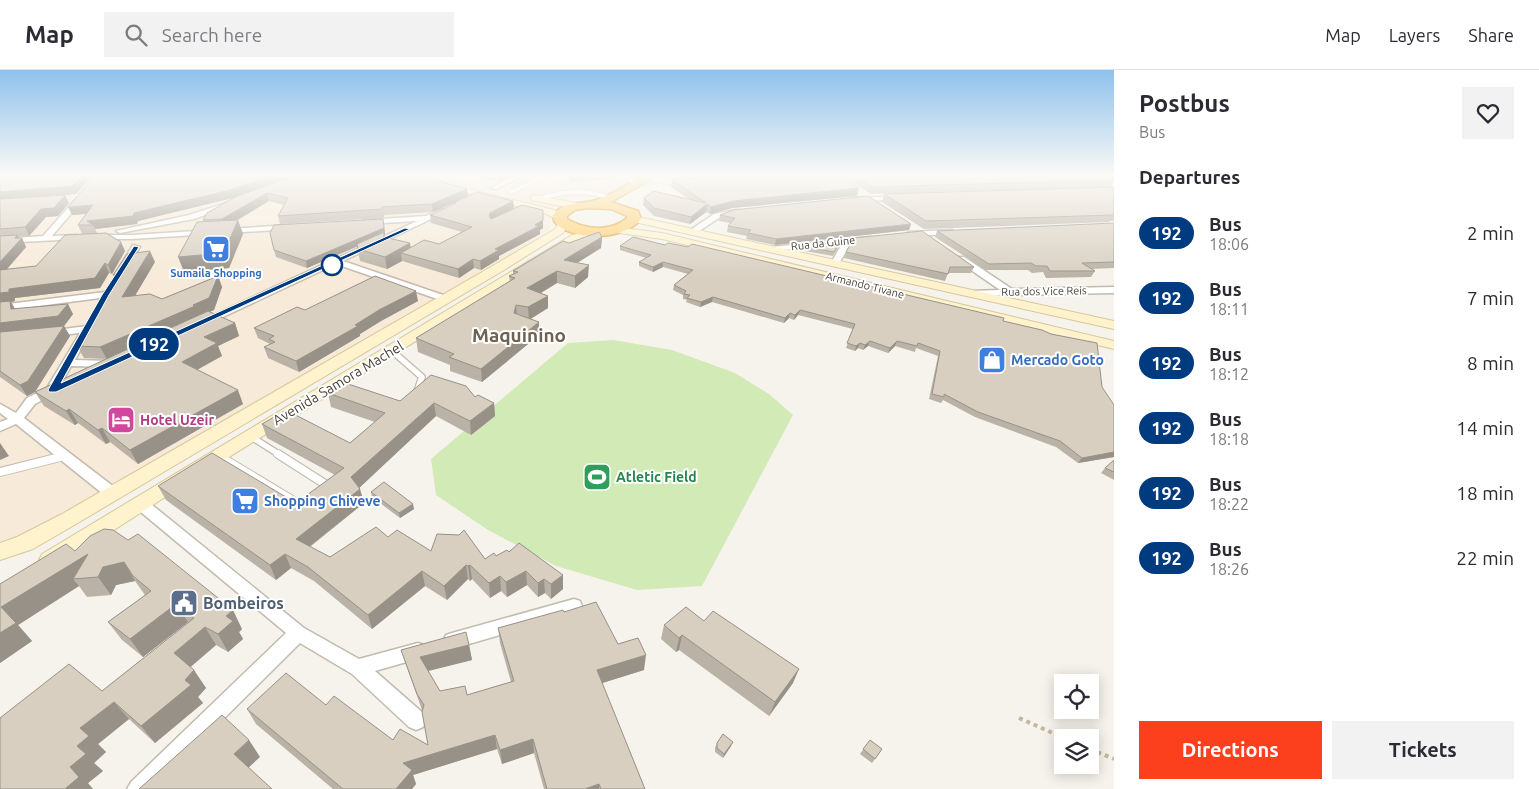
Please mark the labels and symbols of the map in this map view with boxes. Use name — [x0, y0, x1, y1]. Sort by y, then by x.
supermarket icon: Sumaila Shopping — [201, 234, 231, 264]
street label: Rua da Guine — [790, 234, 856, 252]
unlabelled marker — [321, 254, 343, 276]
place label: Sumaila Shopping — [170, 267, 262, 279]
street label: Armando Tivane — [824, 269, 906, 301]
street label: Rua dos Vice Reis — [1001, 284, 1087, 298]
district label: Maquinino — [472, 324, 566, 346]
line badge: 192 — [125, 328, 183, 360]
street label: Avenida Samora Machel — [270, 338, 406, 428]
shop icon: Mercado Goto — [977, 345, 1007, 375]
place label: Mercado Goto — [1011, 352, 1104, 368]
hotel icon: Hotel Uzeir — [106, 405, 136, 435]
place label: Hotel Uzeir — [140, 412, 214, 428]
sports icon: Atletic Field — [582, 462, 612, 492]
place label: Atletic Field — [616, 469, 697, 485]
supermarket icon: Shopping Chiveve — [230, 486, 260, 516]
place label: Shopping Chiveve — [264, 493, 381, 509]
public building icon: Bombeiros — [169, 588, 199, 618]
place label: Bombeiros — [203, 594, 284, 612]

